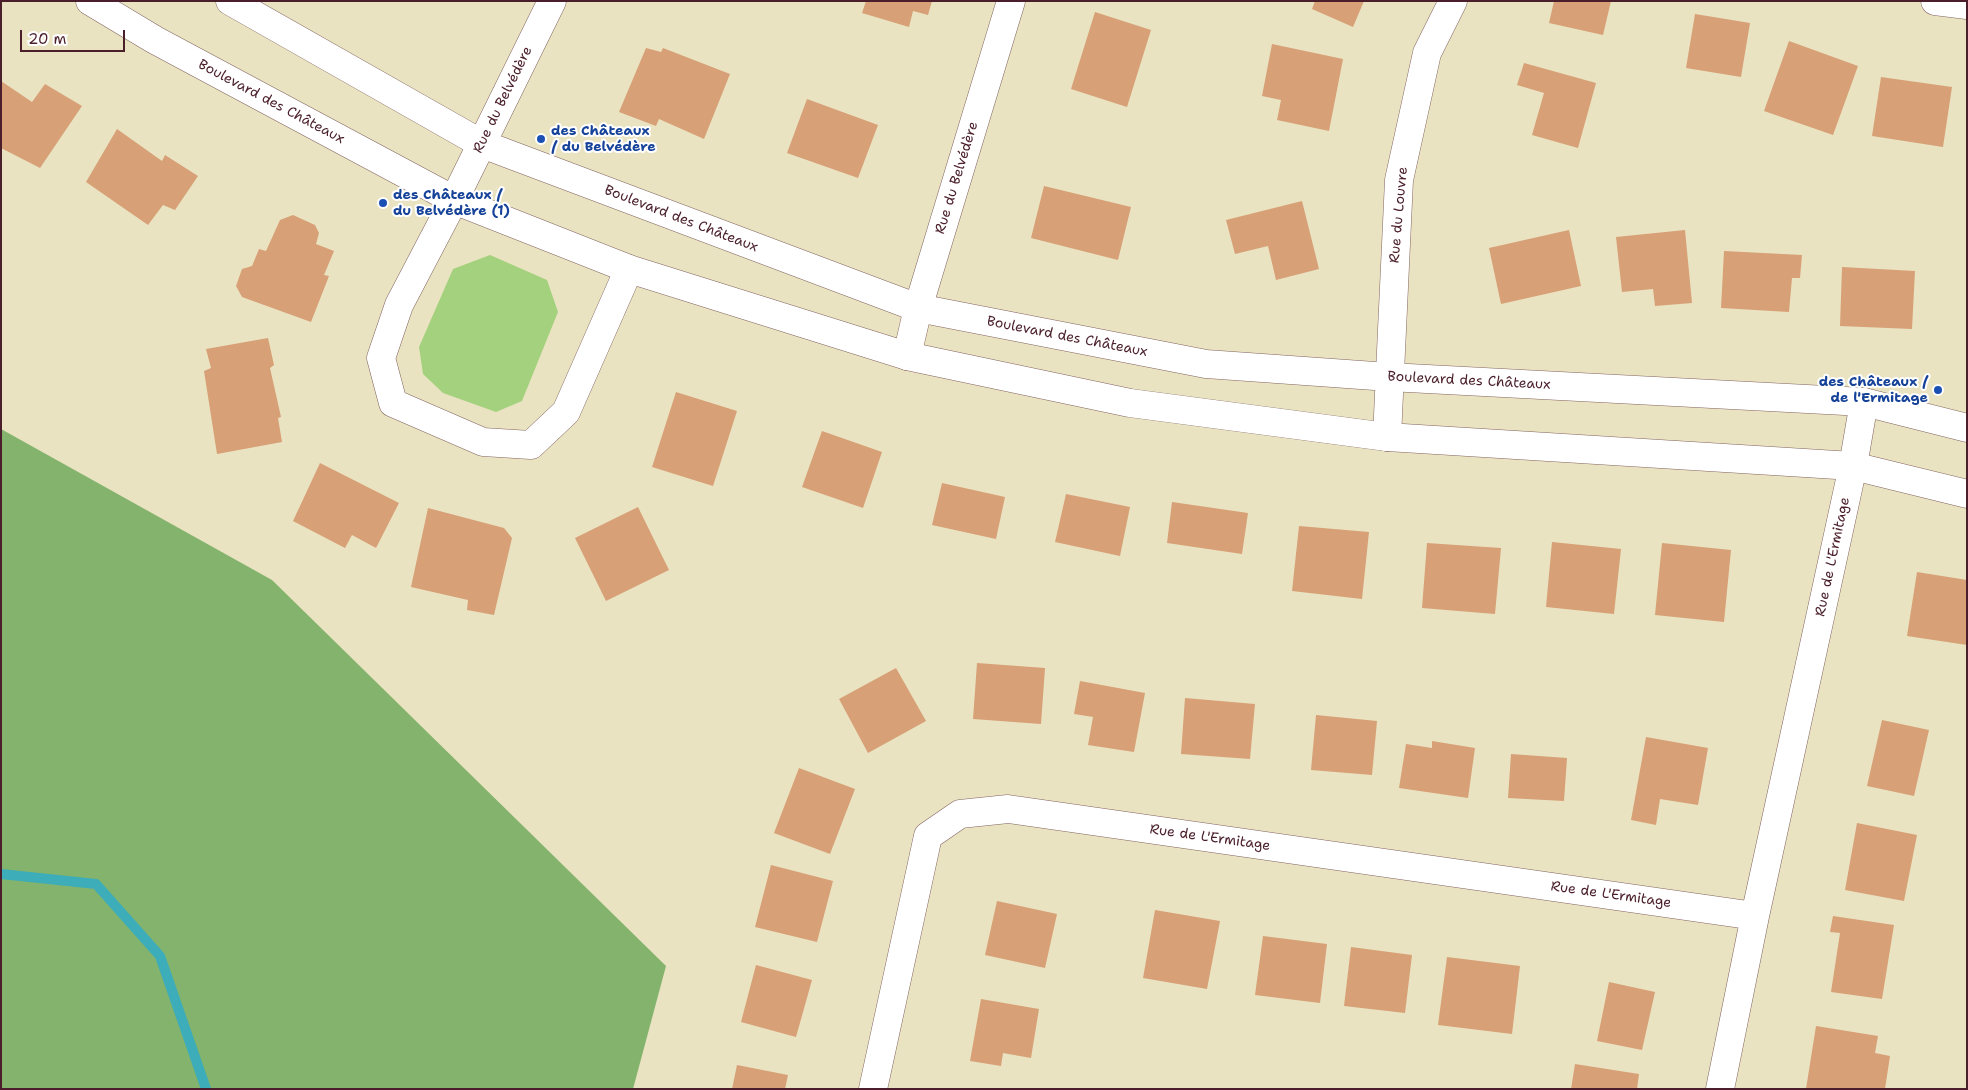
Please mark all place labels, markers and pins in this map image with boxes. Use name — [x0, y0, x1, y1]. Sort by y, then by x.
place label: des Châteaux / du Belvédère — [551, 123, 656, 156]
marker: des Châteaux / du Belvédère — [535, 133, 547, 145]
place label: des Châteaux / du Belvédère (1) — [393, 187, 510, 220]
marker: des Châteaux / du Belvédère (1) — [377, 197, 389, 209]
place label: des Châteaux / de l'Ermitage — [1819, 374, 1928, 407]
marker: des Châteaux / de l'Ermitage — [1932, 384, 1944, 396]

